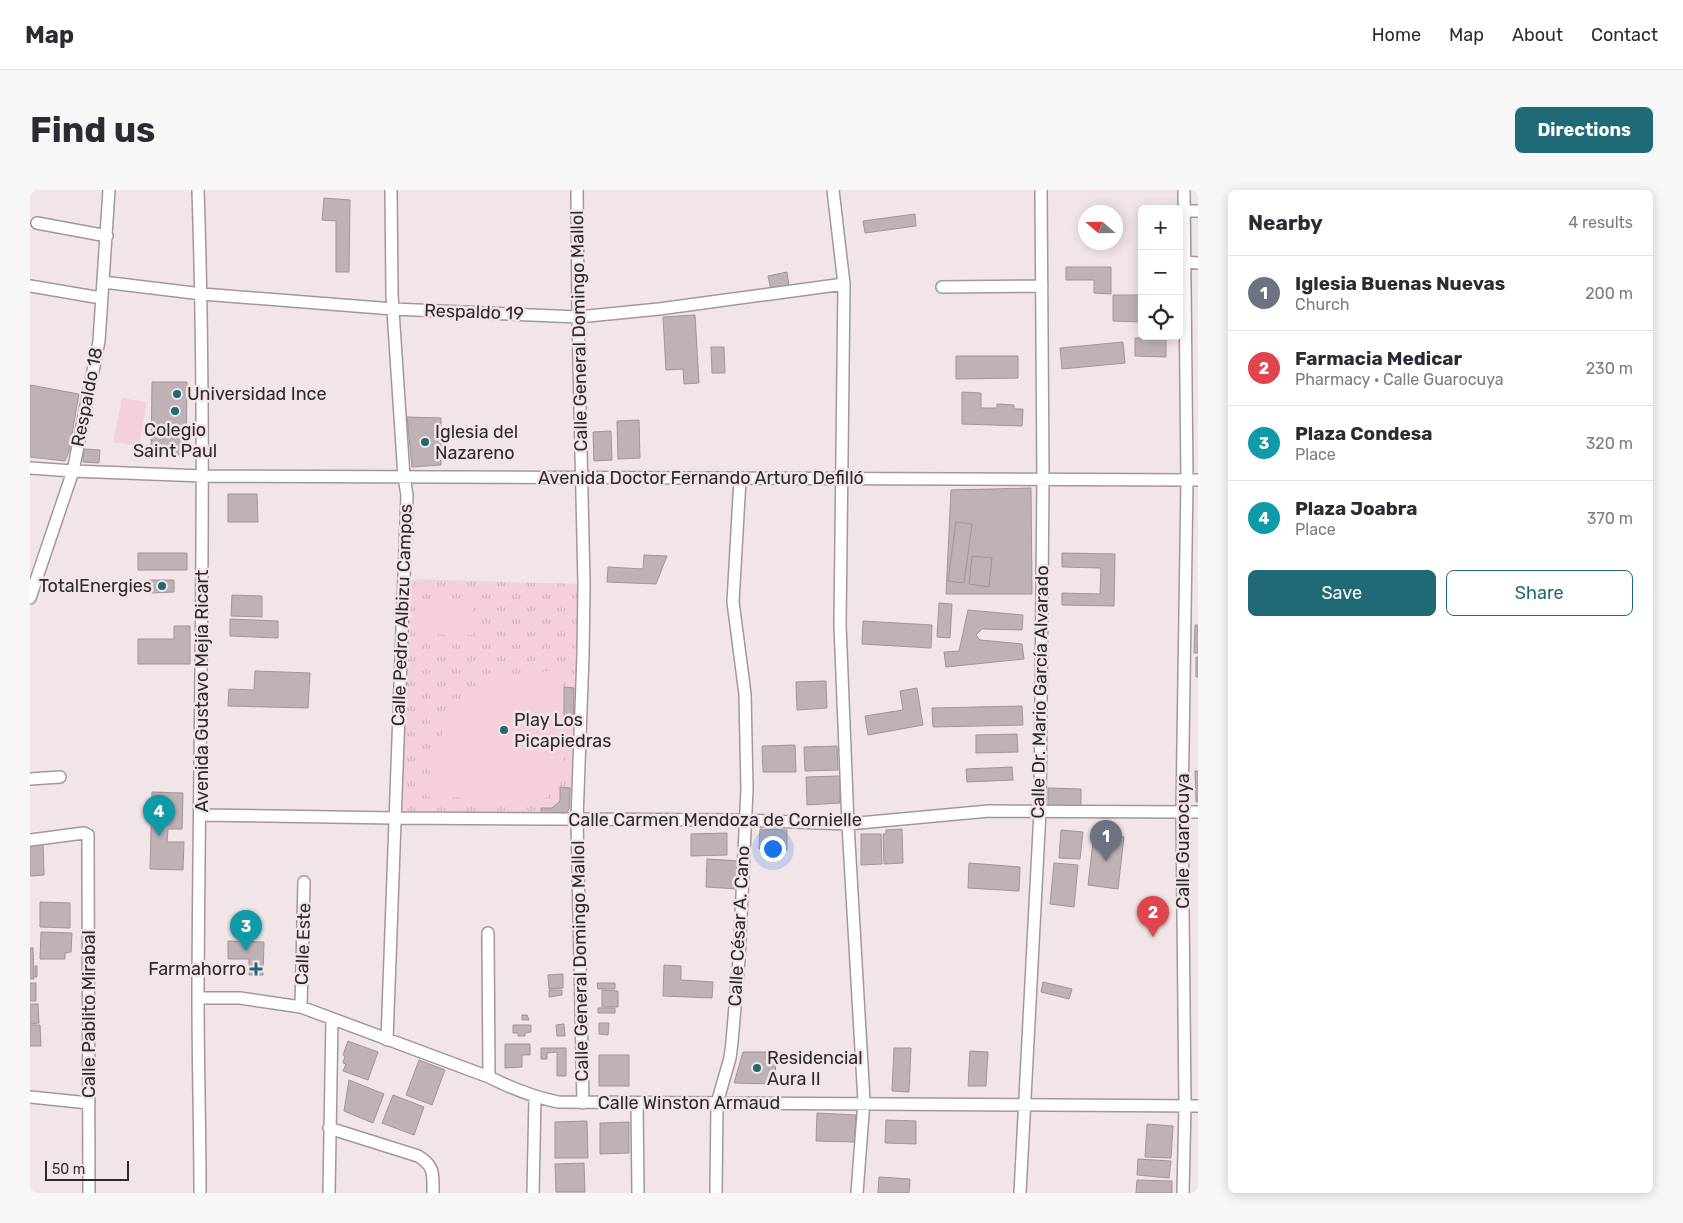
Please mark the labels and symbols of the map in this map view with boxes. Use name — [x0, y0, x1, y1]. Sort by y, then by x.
north arrow — [1078, 205, 1123, 250]
street label: Calle General Domingo Mallol — [566, 210, 592, 452]
street label: Respaldo 19 — [424, 299, 524, 325]
street label: Respaldo 18 — [67, 346, 107, 448]
place label: Universidad Ince — [187, 383, 327, 405]
marker: Universidad Ince — [171, 388, 183, 400]
marker: Colegio Saint Paul — [169, 405, 181, 417]
place label: Colegio Saint Paul — [133, 419, 217, 462]
place label: Iglesia del Nazareno — [435, 421, 518, 464]
marker: Iglesia del Nazareno — [419, 436, 431, 448]
street label: Avenida Doctor Fernando Arturo Defilló — [538, 467, 864, 489]
street label: Calle Pedro Albizu Campos — [387, 503, 417, 727]
street label: Calle Dr. Mario García Alvarado — [1027, 565, 1053, 819]
street label: Avenida Gustavo Mejía Ricart — [191, 570, 213, 812]
place label: TotalEnergies — [39, 575, 152, 597]
marker: TotalEnergies — [156, 580, 168, 592]
place label: Play Los Picapiedras — [514, 709, 611, 752]
marker: Play Los Picapiedras — [498, 724, 510, 736]
street label: Calle Guarocuya — [1172, 773, 1194, 909]
pin: 4 — [143, 795, 175, 836]
street label: Calle Carmen Mendoza de Cornielle — [568, 809, 862, 831]
pin: 1 — [1090, 820, 1122, 861]
your location — [760, 836, 786, 862]
street label: Calle General Domingo Mallol — [567, 840, 593, 1082]
street label: Calle César A. Cano — [724, 845, 754, 1007]
pin: 2 — [1137, 896, 1169, 937]
street label: Calle Este — [291, 902, 315, 986]
pin: 3 — [230, 910, 262, 951]
street label: Calle Pablito Mirabal — [78, 930, 100, 1098]
place label: Farmahorro — [148, 958, 246, 980]
marker: Farmahorro — [250, 963, 262, 975]
place label: Residencial Aura II — [767, 1047, 863, 1090]
marker: Residencial Aura II — [751, 1062, 763, 1074]
street label: Calle Winston Armaud — [598, 1092, 780, 1114]
scale bar — [45, 1158, 129, 1181]

